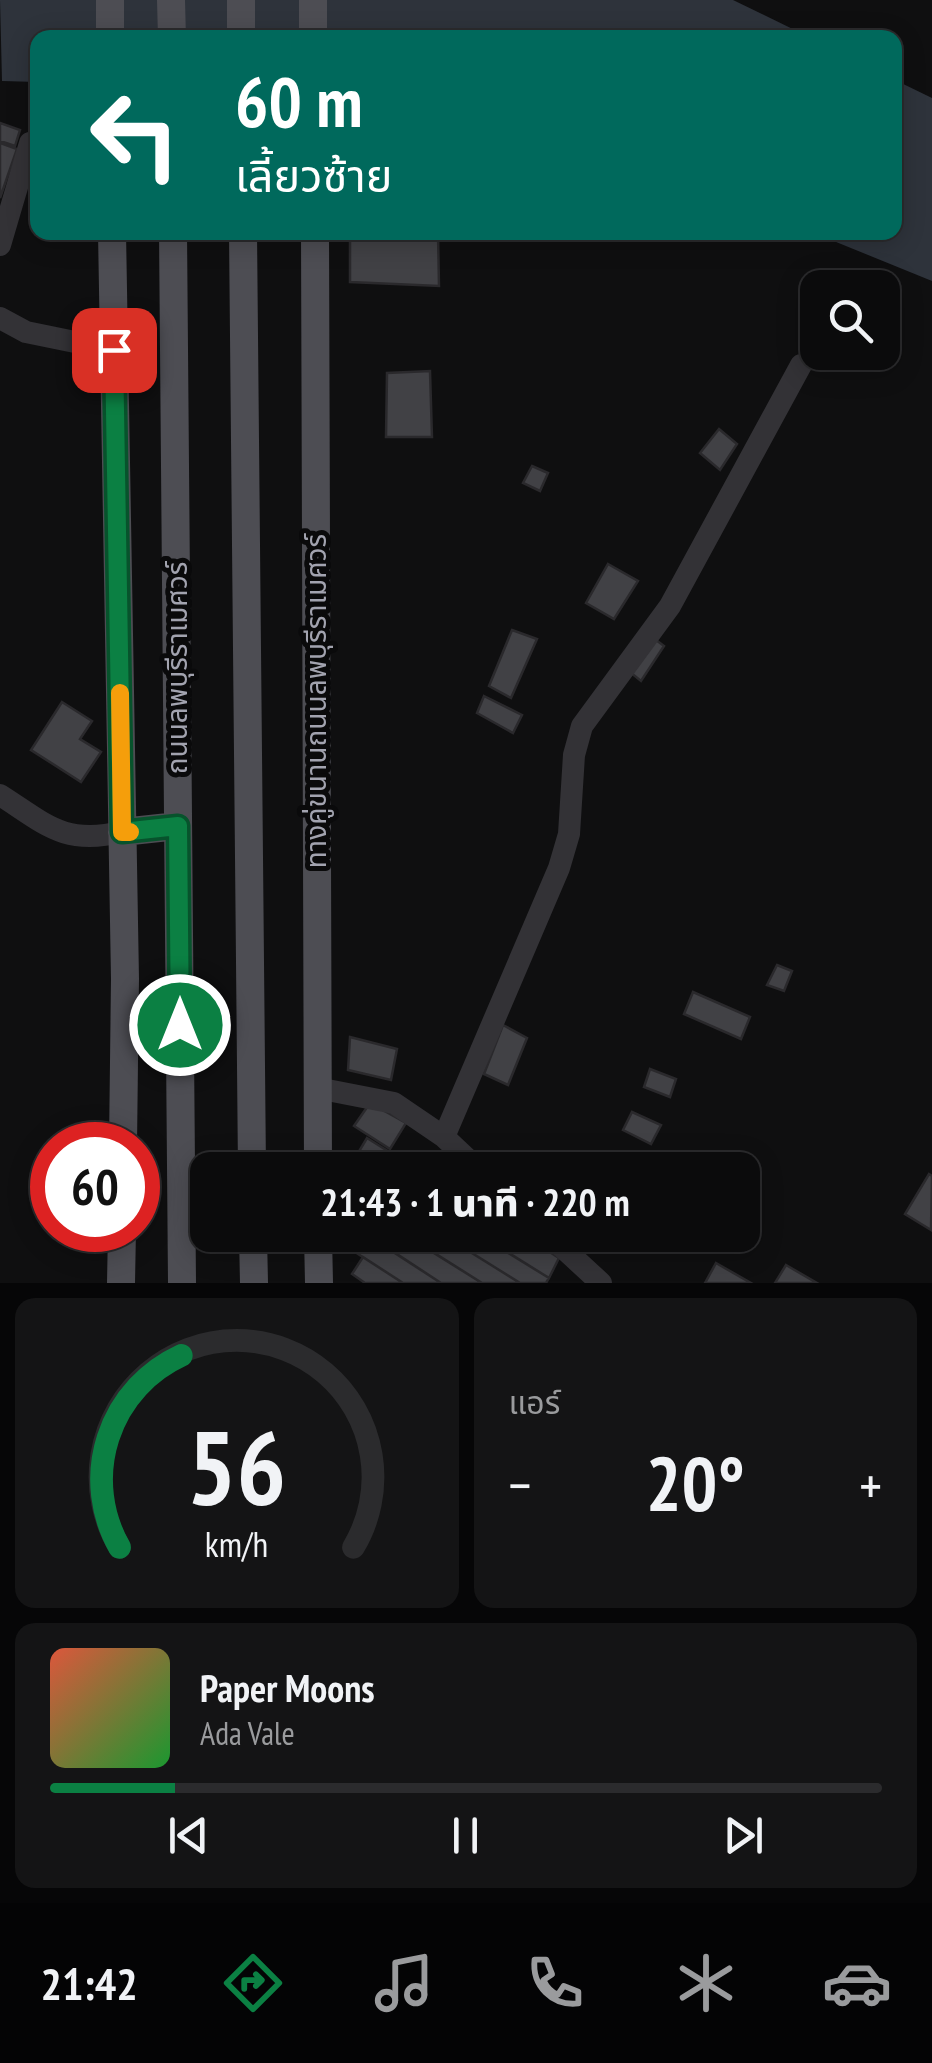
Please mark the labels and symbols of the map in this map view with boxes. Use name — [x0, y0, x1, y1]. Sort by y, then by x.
pin — [72, 308, 157, 393]
street label: ทางคู่ขนานถนนลพบุรีราเมศวร์ — [297, 532, 334, 868]
street label: ถนนลพบุรีราเมศวร์ — [158, 560, 195, 774]
position arrow — [128, 973, 232, 1077]
speed limit sign: 60 — [30, 1122, 160, 1252]

